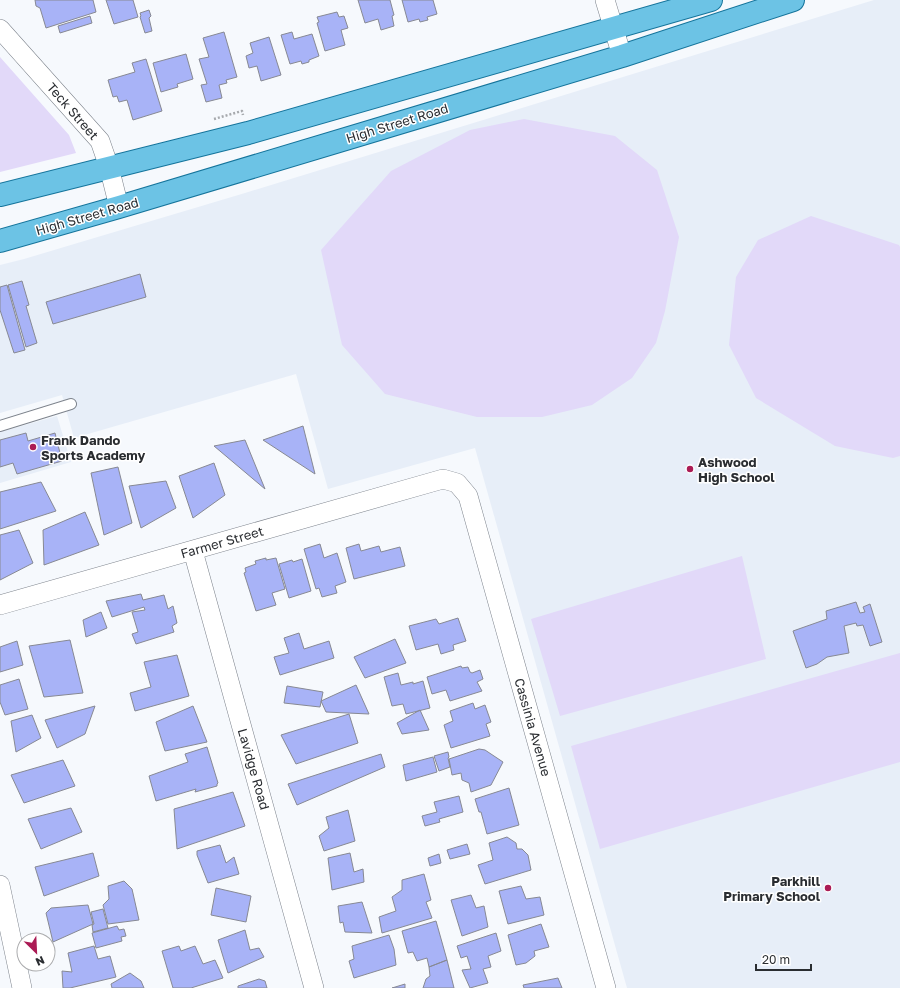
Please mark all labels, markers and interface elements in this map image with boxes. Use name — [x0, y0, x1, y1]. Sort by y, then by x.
street label: Teck Street — [44, 79, 102, 143]
street label: High Street Road — [344, 100, 450, 146]
street label: High Street Road — [34, 194, 140, 238]
place label: Frank Dando Sports Academy — [41, 432, 146, 463]
marker: Frank Dando Sports Academy — [28, 442, 38, 452]
place label: Ashwood High School — [698, 454, 775, 485]
marker: Ashwood High School — [685, 464, 695, 474]
street label: Farmer Street — [179, 522, 265, 562]
street label: Cassinia Avenue — [511, 676, 555, 778]
street label: Lavidge Road — [235, 726, 273, 812]
place label: Parkhill Primary School — [723, 873, 821, 904]
marker: Parkhill Primary School — [823, 883, 833, 893]
north arrow — [16, 932, 56, 972]
scale bar — [756, 946, 811, 972]
text: 20 m — [762, 952, 790, 967]
text: N — [34, 954, 47, 969]

